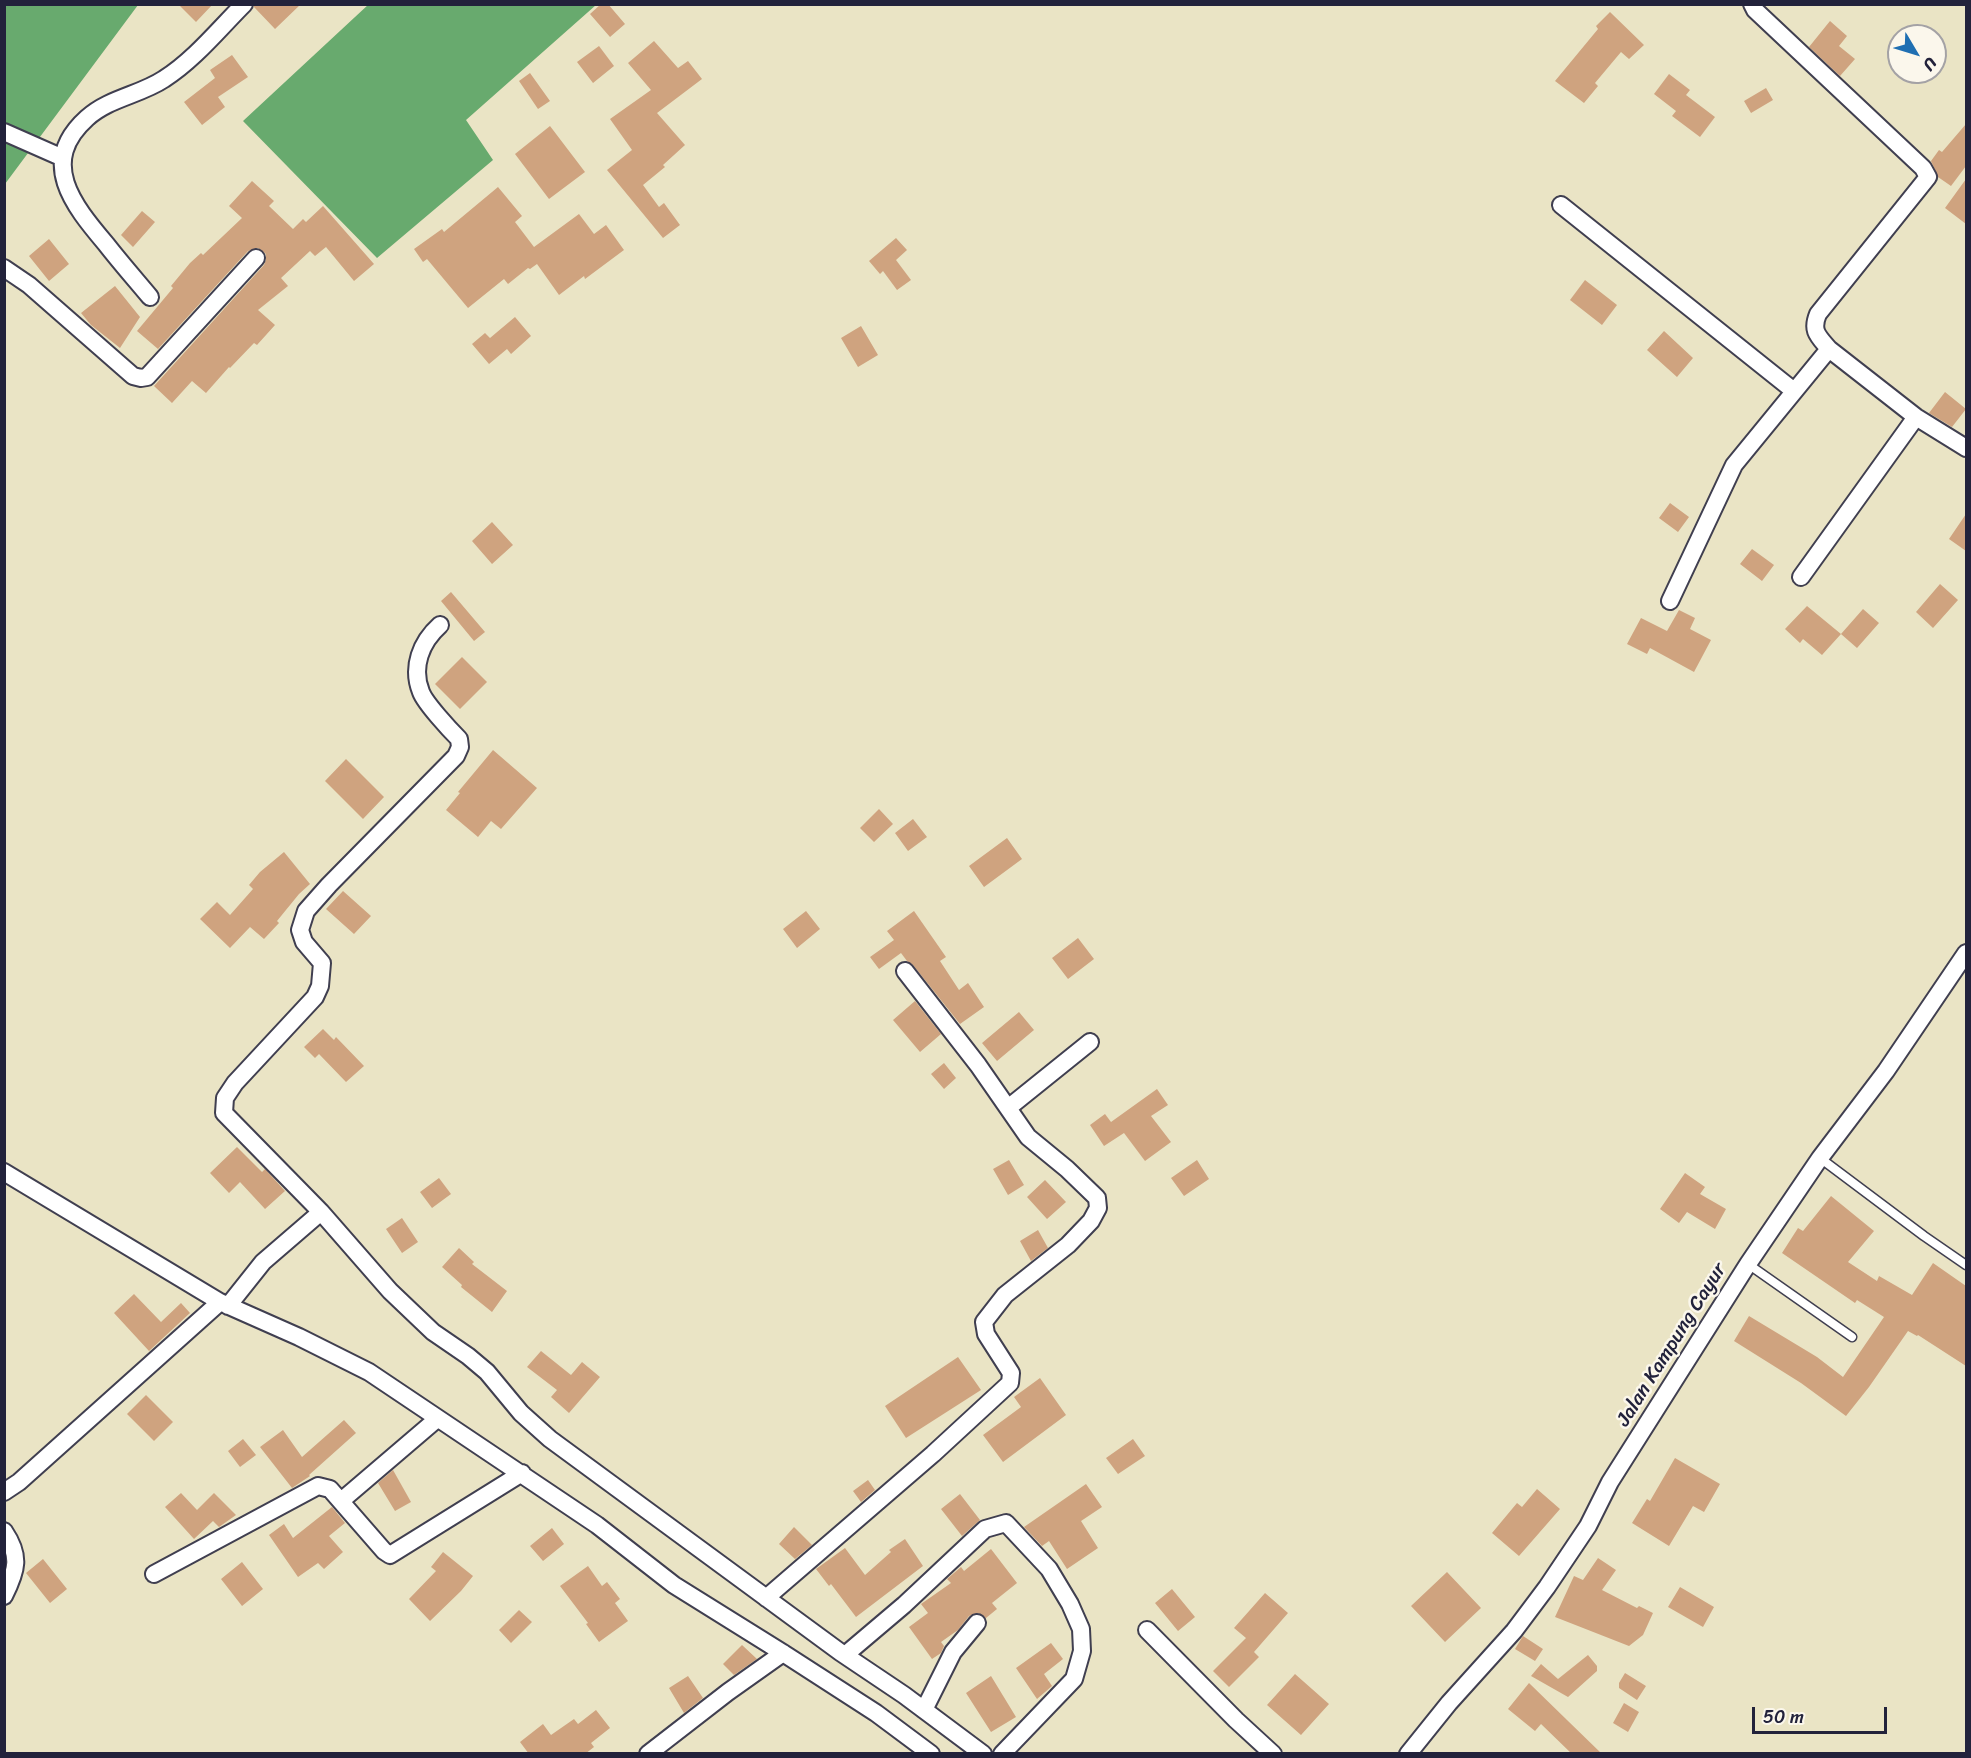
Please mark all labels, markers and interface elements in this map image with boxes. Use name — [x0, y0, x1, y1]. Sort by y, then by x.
north arrow — [1887, 24, 1947, 84]
text: U — [1915, 51, 1945, 77]
street label: Jalan Kampung Cayur — [1612, 1259, 1732, 1431]
scale bar — [1755, 1695, 1890, 1733]
text: 50 m — [1763, 1701, 1804, 1733]

